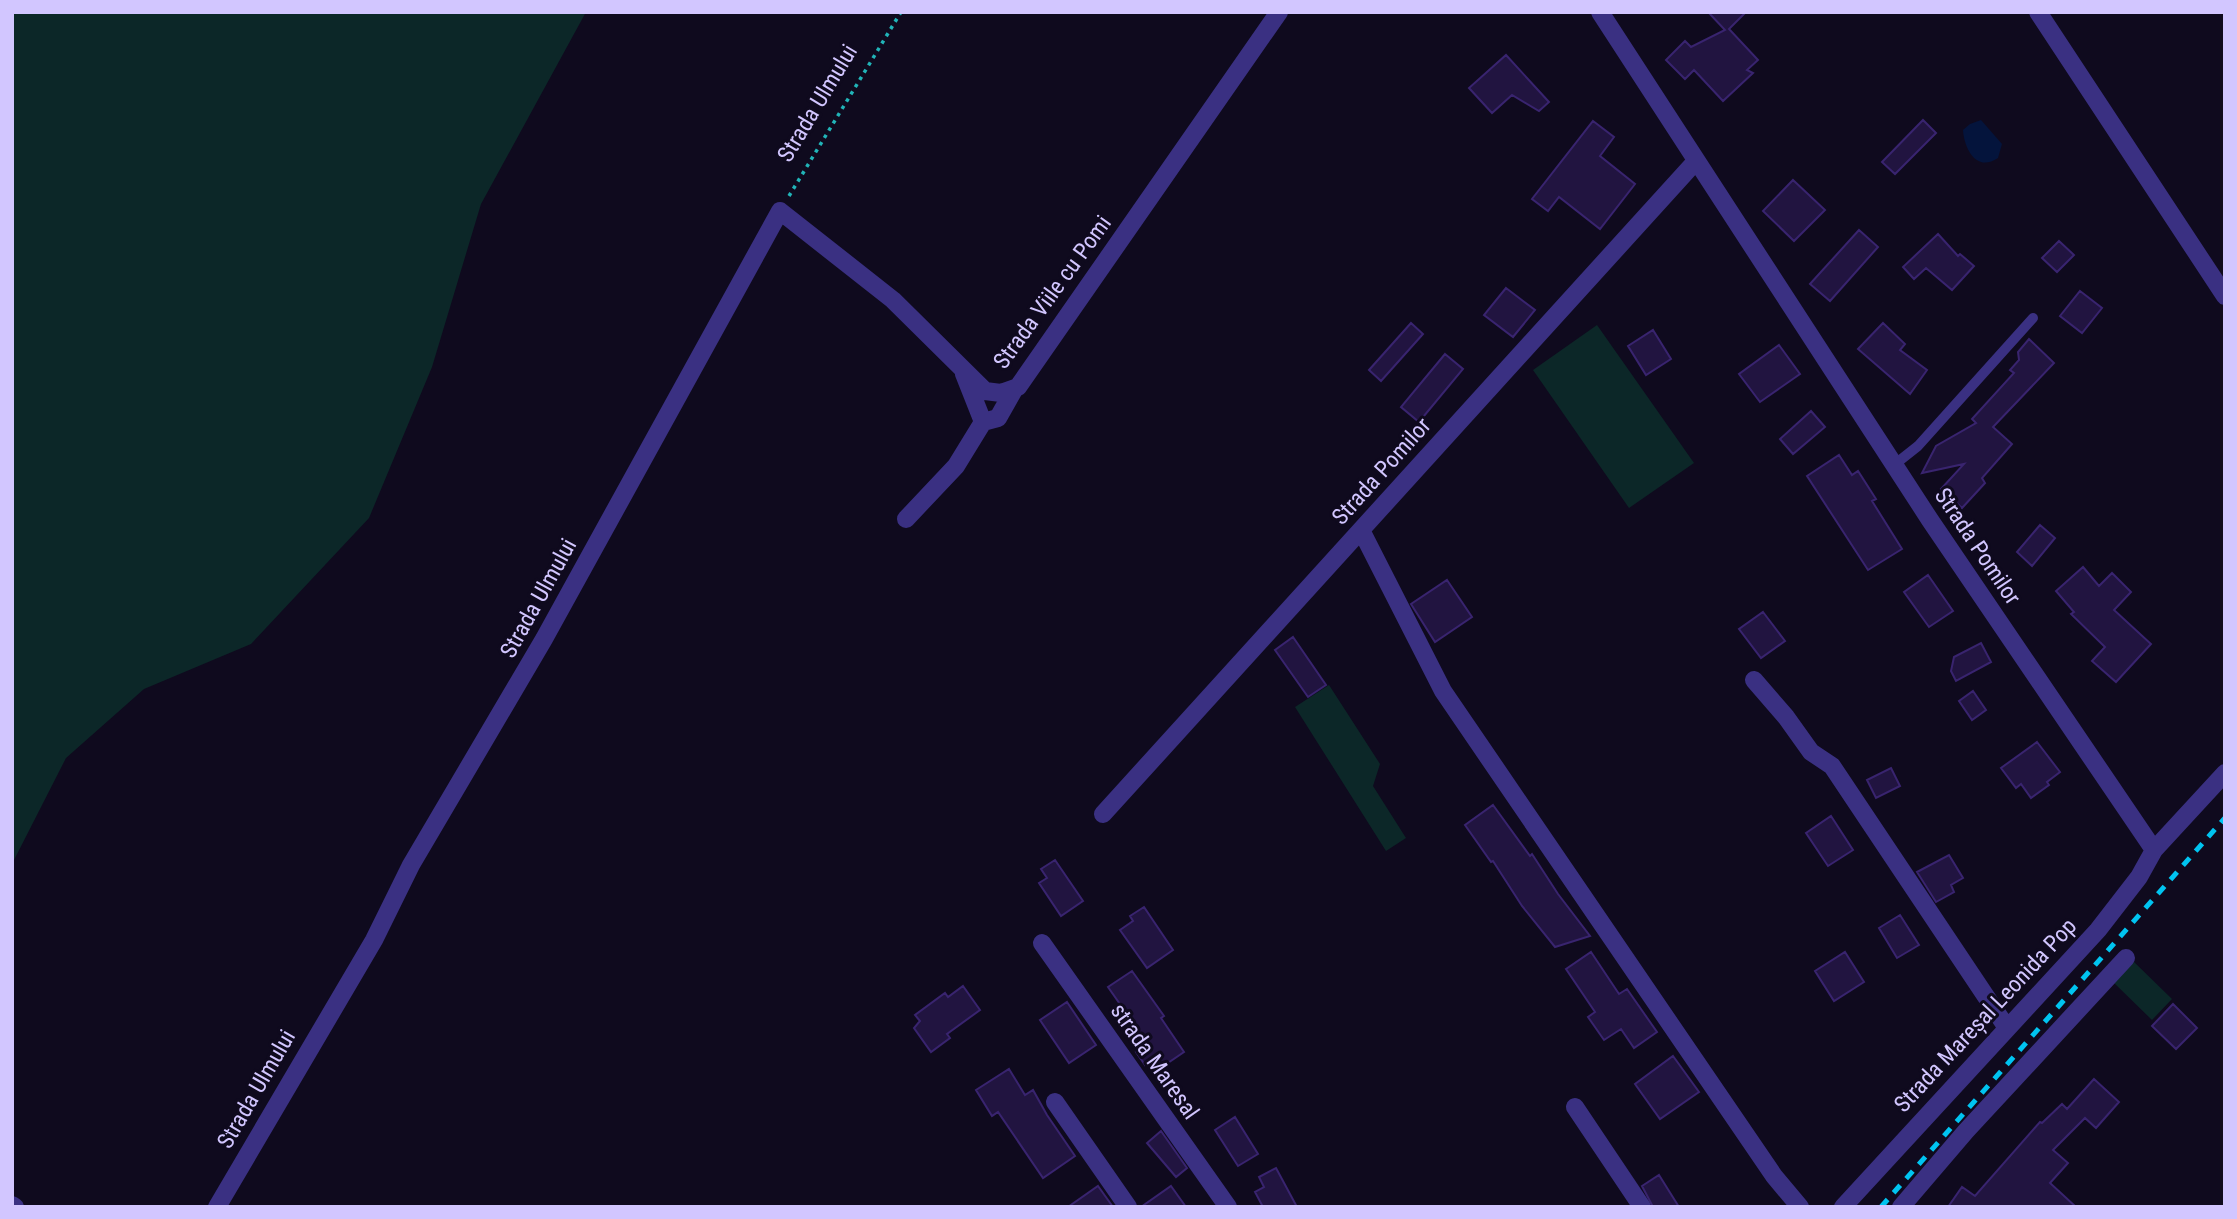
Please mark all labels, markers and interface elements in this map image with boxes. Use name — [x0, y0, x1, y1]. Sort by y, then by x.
street label: Strada Ulmului — [772, 40, 863, 167]
street label: Strada Viile cu Pomi — [988, 211, 1117, 374]
street label: Strada Pomilor — [1326, 412, 1436, 530]
street label: Strada Pomilor — [1929, 483, 2026, 610]
street label: Strada Ulmului — [495, 534, 582, 663]
street label: Strada Mareșal Leonida Pop — [1889, 913, 2082, 1118]
street label: strada Maresal — [1105, 998, 1204, 1124]
street label: Strada Ulmului — [212, 1025, 301, 1153]

